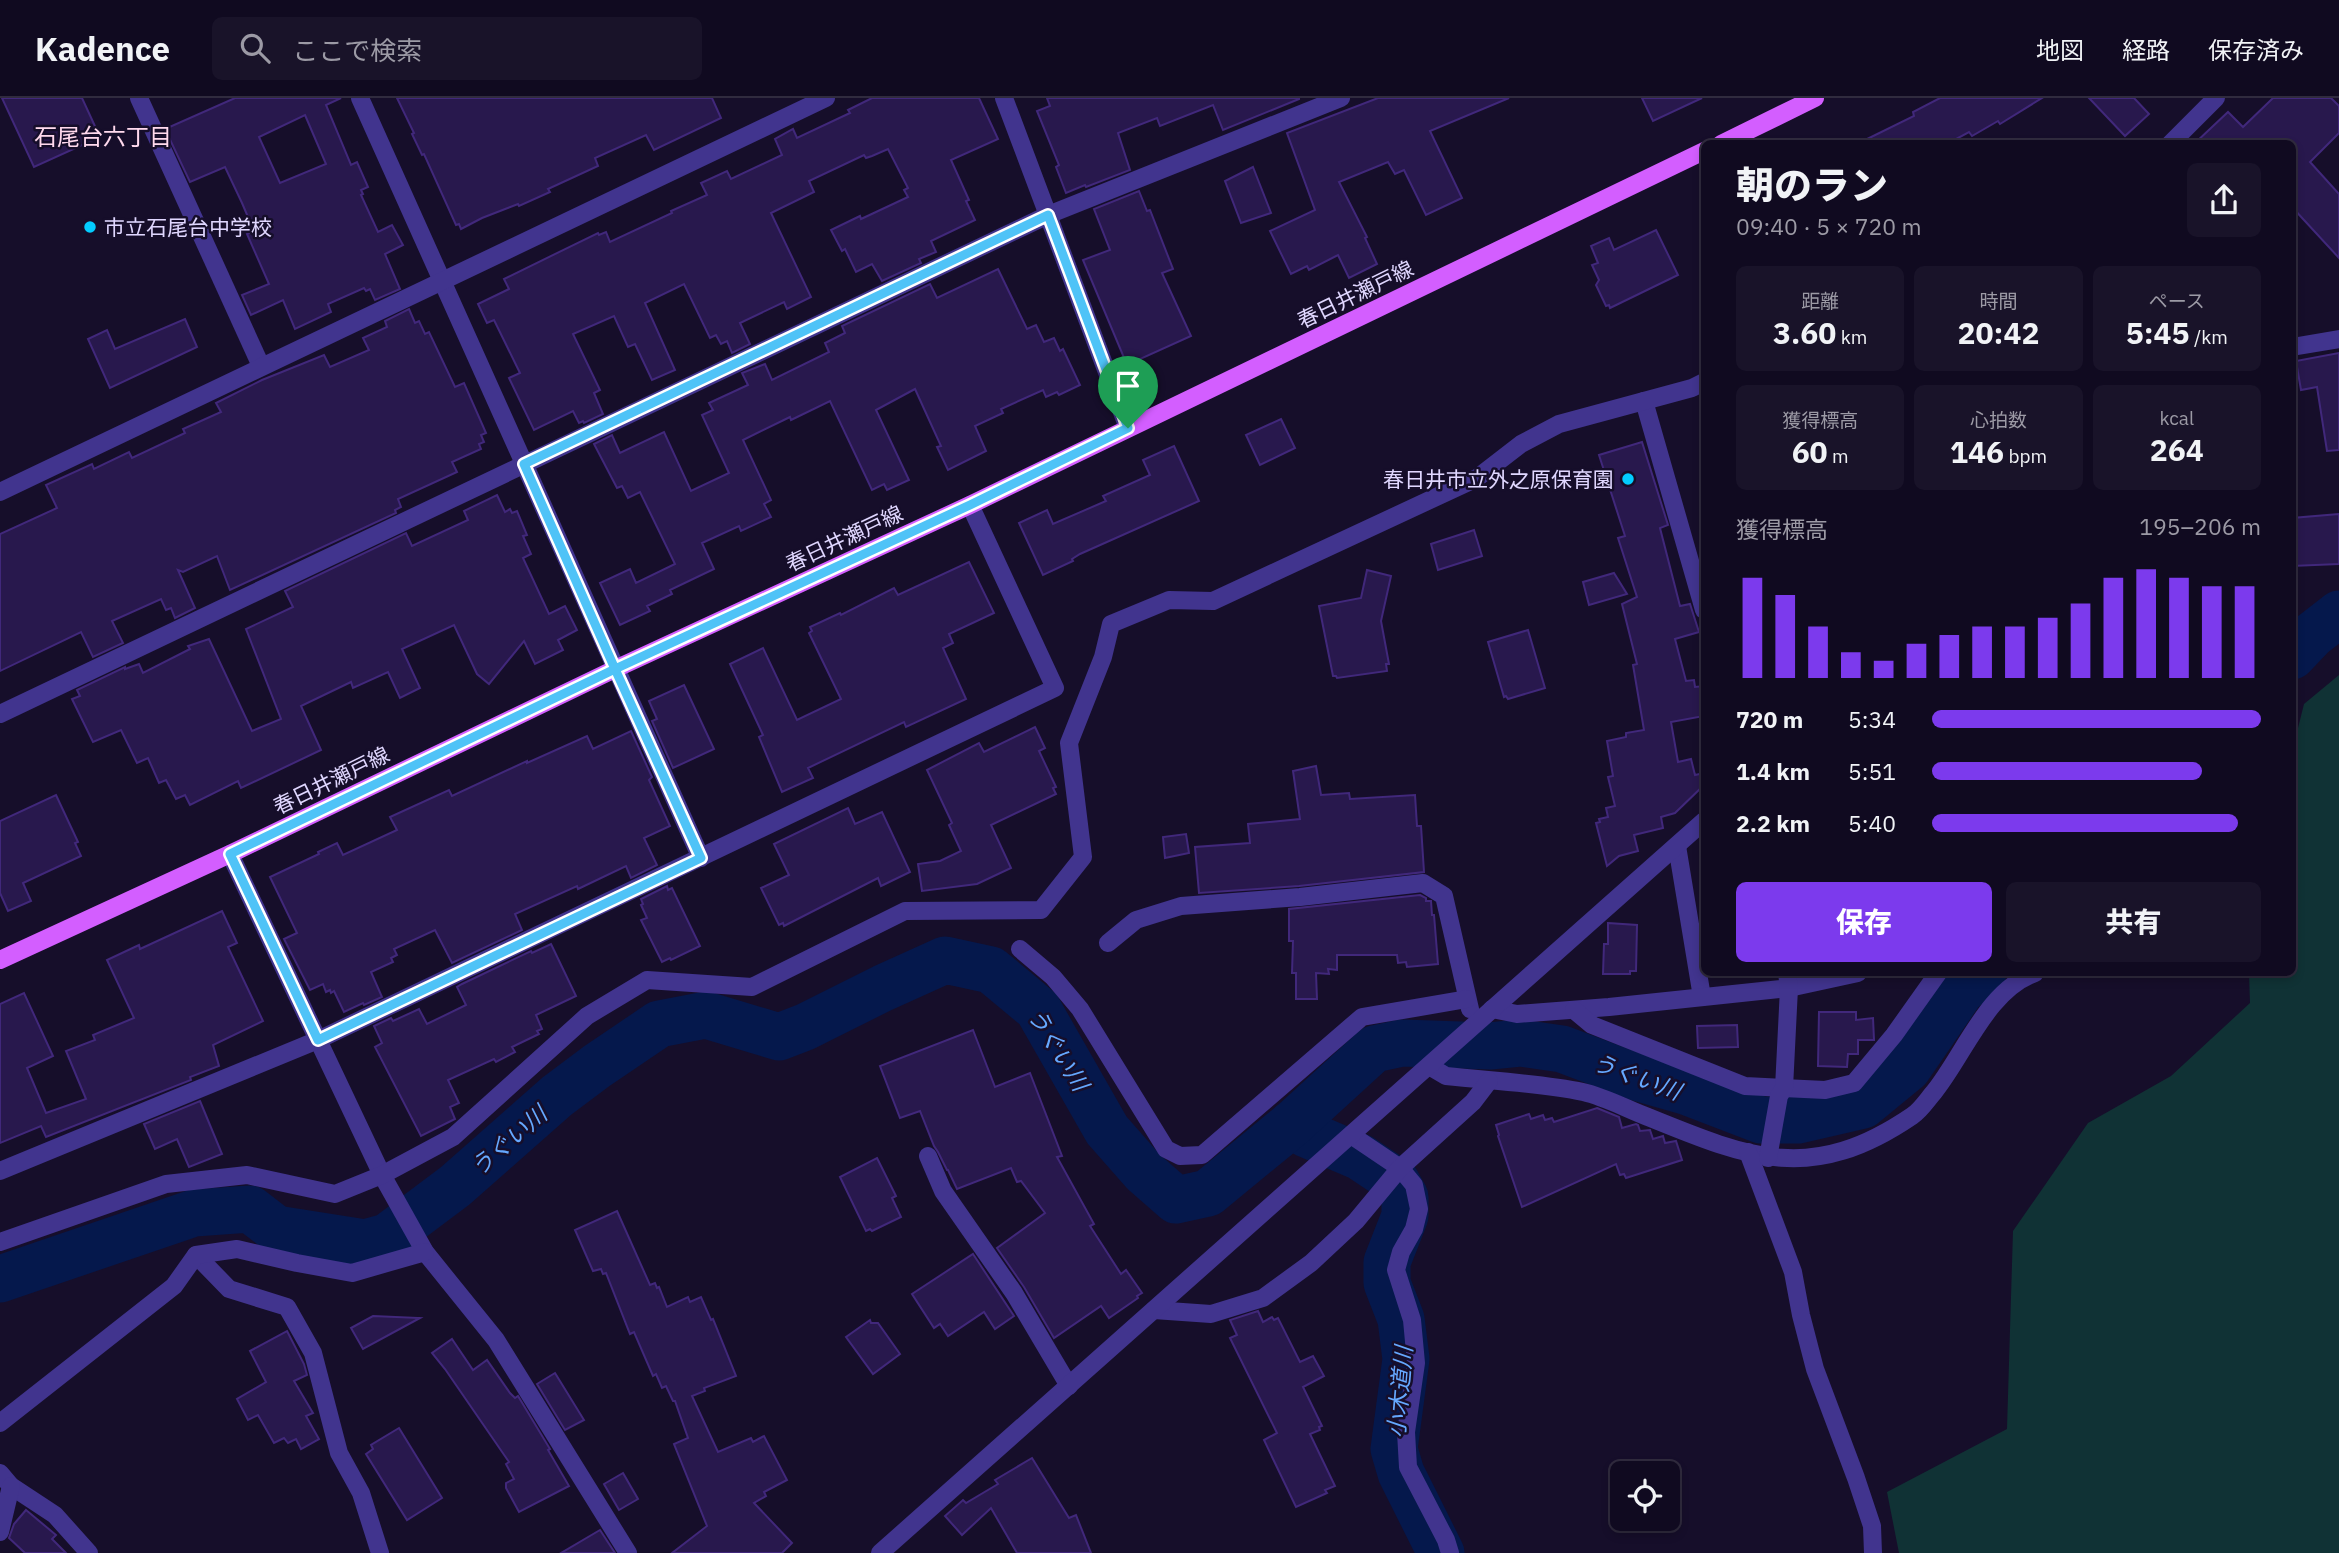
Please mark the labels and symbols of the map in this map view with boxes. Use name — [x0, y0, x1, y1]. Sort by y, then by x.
district label: 石尾台六丁目 — [34, 121, 172, 151]
place label: 市立石尾台中学校 — [104, 213, 272, 241]
marker: 市立石尾台中学校 — [82, 219, 98, 235]
street label: 春日井瀬戸線 — [1292, 254, 1418, 334]
pin — [1098, 356, 1158, 428]
place label: 春日井市立外之原保育園 — [1383, 465, 1614, 493]
marker: 春日井市立外之原保育園 — [1620, 471, 1636, 487]
street label: 春日井瀬戸線 — [781, 499, 907, 577]
street label: 春日井瀬戸線 — [268, 740, 394, 820]
water label: うぐい川 — [1022, 1002, 1098, 1099]
water label: うぐい川 — [1589, 1046, 1688, 1107]
water label: うぐい川 — [463, 1097, 555, 1181]
water label: 小木道川 — [1380, 1342, 1418, 1439]

